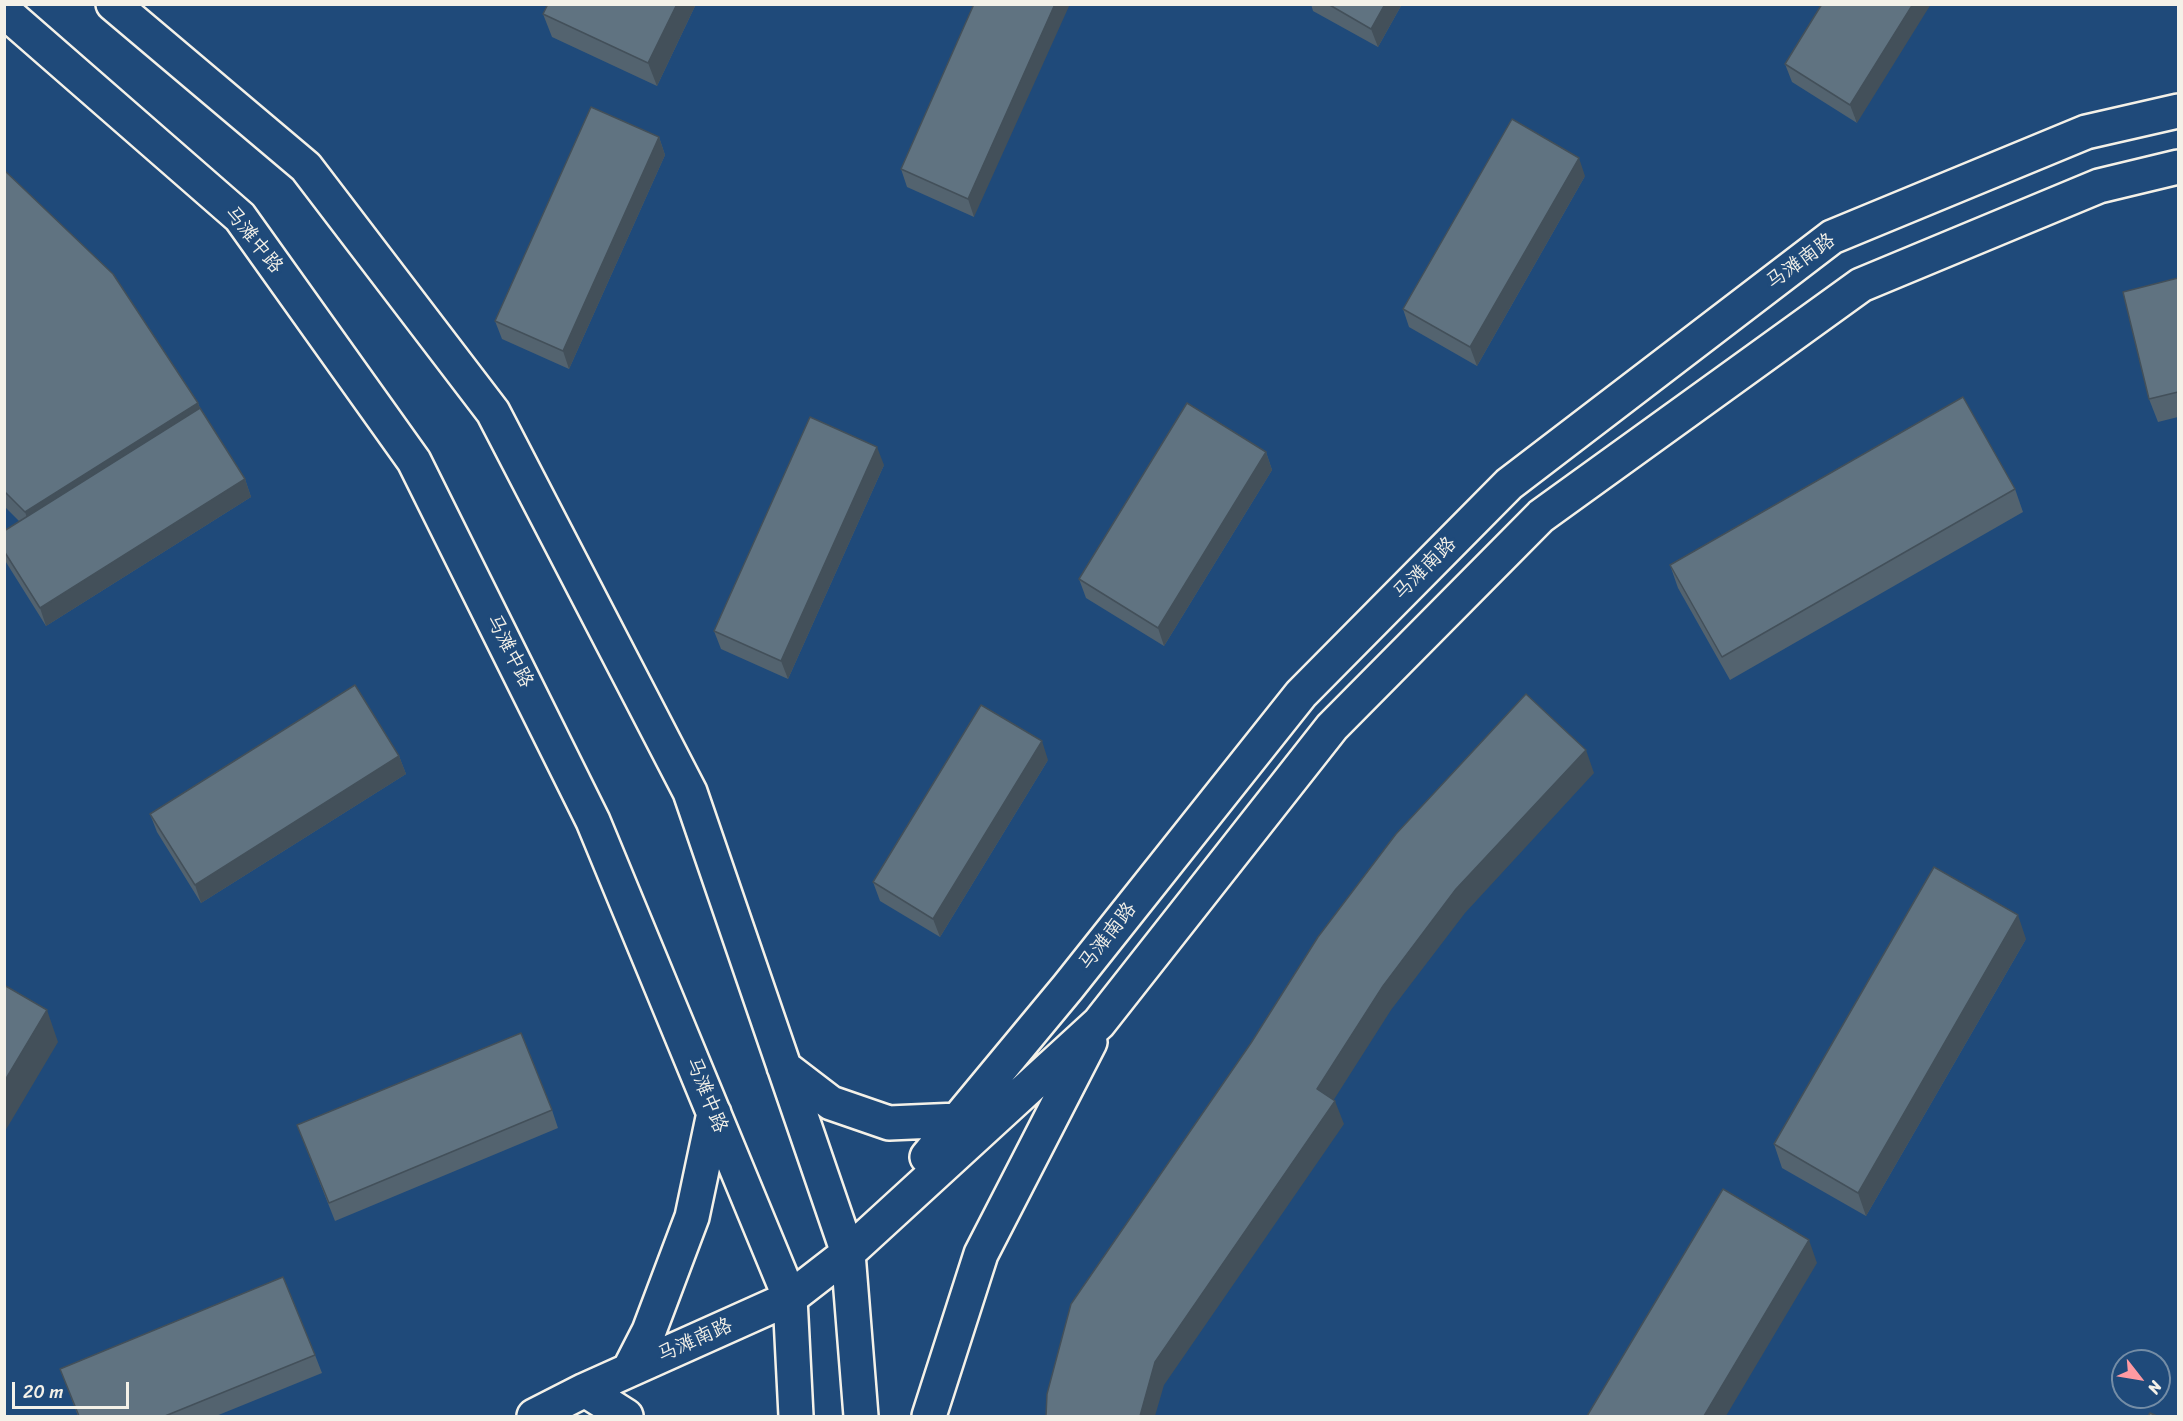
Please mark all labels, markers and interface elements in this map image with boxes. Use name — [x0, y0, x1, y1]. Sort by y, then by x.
street label: 马滩中路 — [219, 201, 287, 279]
street label: 马滩南路 — [1762, 229, 1840, 295]
street label: 马滩南路 — [1388, 532, 1462, 606]
street label: 马滩中路 — [480, 610, 538, 692]
street label: 马滩南路 — [1074, 898, 1142, 976]
street label: 马滩中路 — [680, 1053, 732, 1137]
street label: 马滩南路 — [654, 1314, 736, 1368]
north arrow — [2111, 1349, 2171, 1409]
scale bar — [15, 1370, 132, 1408]
text: N — [2140, 1375, 2170, 1400]
text: 20 m — [23, 1376, 63, 1408]

